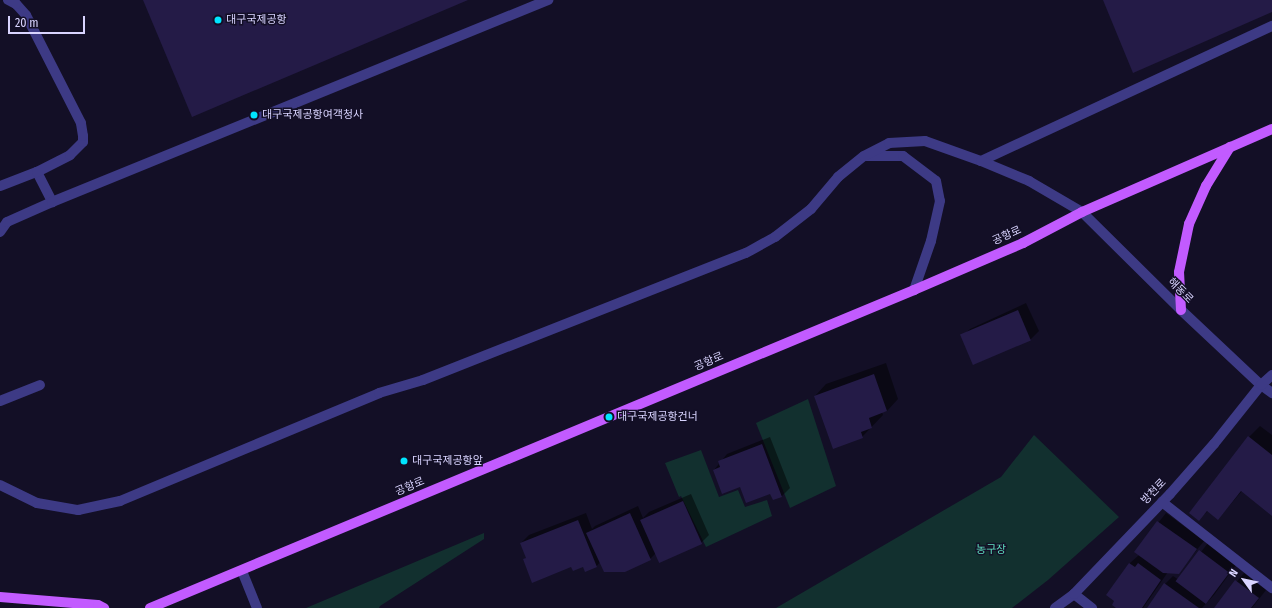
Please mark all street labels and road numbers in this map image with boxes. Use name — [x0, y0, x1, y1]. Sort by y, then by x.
street label: 공항로 — [990, 224, 1024, 248]
street label: 해동로 — [1165, 276, 1195, 306]
street label: 공항로 — [692, 350, 726, 374]
street label: 공항로 — [393, 475, 427, 499]
street label: 방천로 — [1139, 476, 1169, 508]

